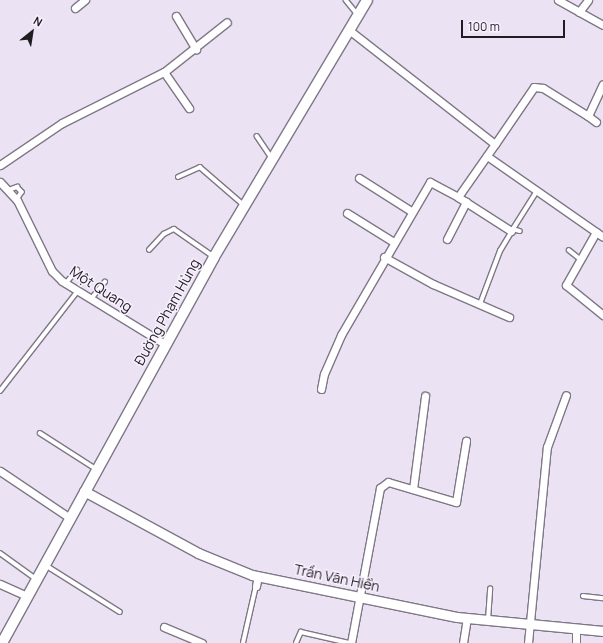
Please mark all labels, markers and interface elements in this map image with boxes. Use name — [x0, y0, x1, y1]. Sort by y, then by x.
north arrow — [12, 12, 52, 52]
scale bar — [463, 12, 567, 38]
text: N — [31, 13, 45, 30]
text: 100 m — [468, 18, 500, 35]
street label: Đường Phạm Hùng — [131, 256, 203, 368]
street label: Một Quang — [67, 263, 135, 315]
street label: Trần Văn Hiển — [293, 561, 381, 595]

